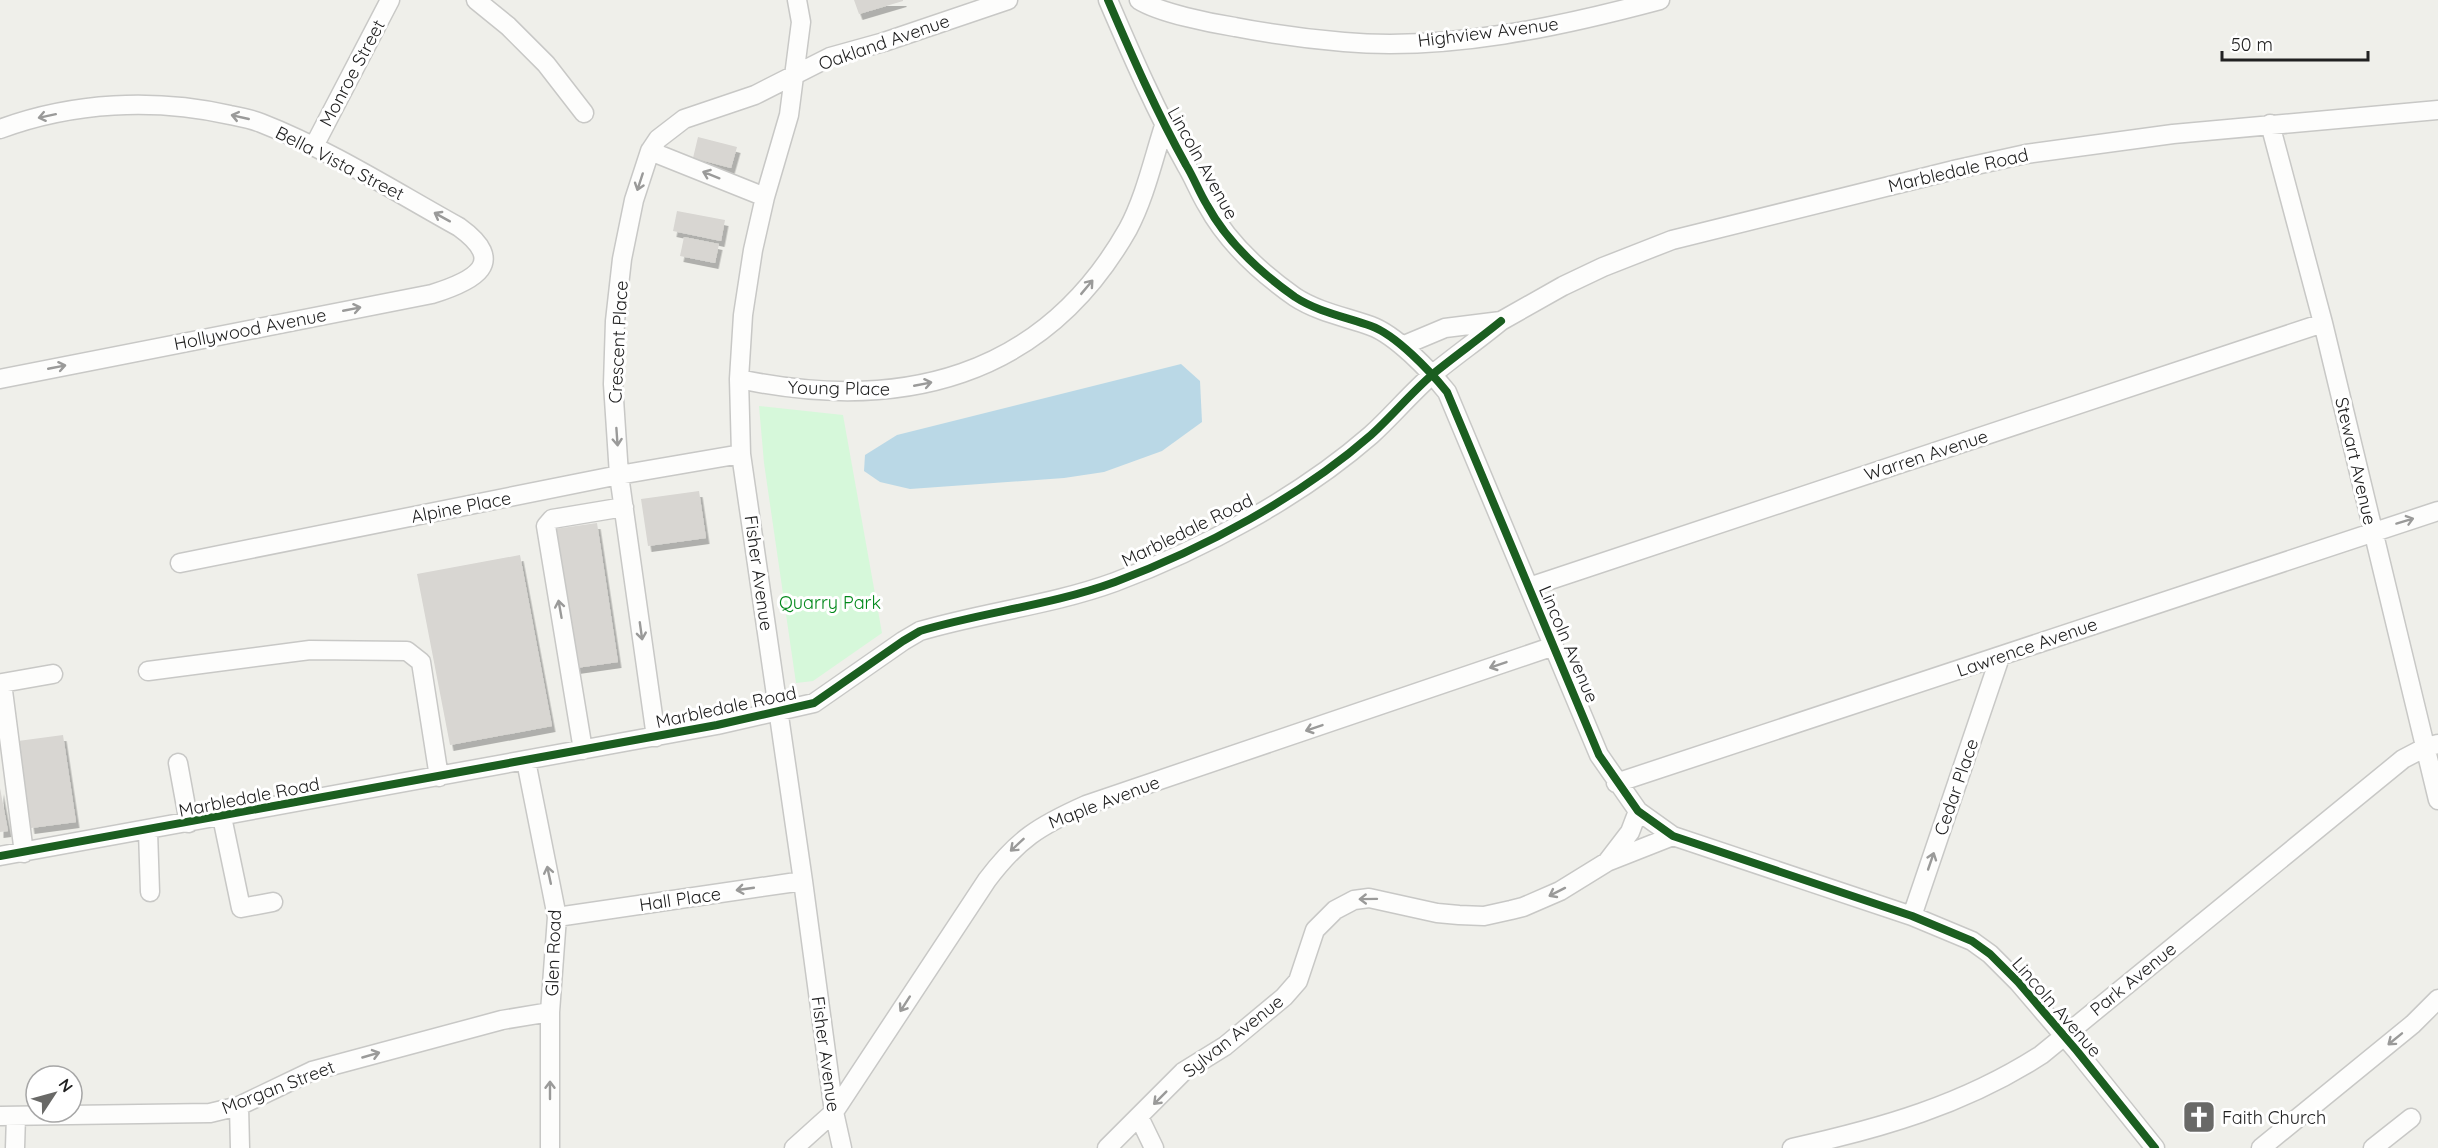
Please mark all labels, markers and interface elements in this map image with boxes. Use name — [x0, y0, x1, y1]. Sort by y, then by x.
street label: Oakland Avenue — [815, 9, 953, 75]
street label: Highview Avenue — [1416, 12, 1560, 52]
street label: Monroe Street — [314, 16, 390, 130]
scale bar — [2222, 24, 2368, 62]
text: 50 m — [2231, 33, 2273, 56]
street label: Lincoln Avenue — [1163, 103, 1243, 223]
one-way arrow — [38, 111, 57, 122]
one-way arrow — [231, 111, 250, 123]
street label: Bella Vista Street — [272, 121, 408, 205]
street label: Marbledale Road — [1886, 143, 2030, 197]
one-way arrow — [702, 169, 720, 180]
one-way arrow — [634, 172, 645, 191]
one-way arrow — [434, 211, 451, 223]
street label: Crescent Place — [603, 280, 633, 404]
one-way arrow — [1080, 280, 1094, 295]
street label: Hollywood Avenue — [172, 303, 328, 355]
one-way arrow — [341, 303, 361, 314]
one-way arrow — [47, 361, 67, 372]
street label: Young Place — [788, 376, 890, 400]
one-way arrow — [912, 379, 932, 390]
street label: Stewart Avenue — [2330, 395, 2382, 527]
street label: Warren Avenue — [1861, 424, 1991, 486]
one-way arrow — [611, 427, 622, 447]
street label: Alpine Place — [409, 486, 513, 528]
street label: Marbledale Road — [1118, 488, 1256, 572]
street label: Fisher Avenue — [740, 514, 778, 632]
one-way arrow — [2396, 515, 2415, 526]
street label: Lincoln Avenue — [1534, 582, 1604, 706]
park label: Quarry Park — [779, 591, 881, 614]
one-way arrow — [554, 600, 565, 620]
street label: Lawrence Avenue — [1954, 612, 2100, 682]
one-way arrow — [635, 620, 646, 640]
one-way arrow — [1489, 660, 1508, 671]
street label: Marbledale Road — [654, 681, 798, 733]
one-way arrow — [1305, 723, 1323, 734]
street label: Cedar Place — [1929, 736, 1983, 838]
street label: Maple Avenue — [1045, 770, 1163, 834]
street label: Marbledale Road — [176, 772, 322, 822]
one-way arrow — [1009, 838, 1024, 852]
one-way arrow — [1926, 852, 1937, 871]
one-way arrow — [543, 865, 554, 885]
street label: Hall Place — [638, 882, 722, 916]
one-way arrow — [736, 884, 756, 895]
one-way arrow — [1548, 886, 1566, 898]
one-way arrow — [1359, 894, 1378, 905]
street label: Glen Road — [540, 909, 566, 997]
street label: Park Avenue — [2085, 937, 2181, 1021]
street label: Lincoln Avenue — [2007, 952, 2107, 1062]
street label: Sylvan Avenue — [1178, 990, 1288, 1082]
street label: Fisher Avenue — [807, 995, 845, 1113]
one-way arrow — [898, 995, 910, 1012]
one-way arrow — [2387, 1032, 2403, 1045]
one-way arrow — [361, 1049, 380, 1060]
street label: Morgan Street — [218, 1055, 338, 1119]
north arrow — [24, 1064, 84, 1124]
text: N — [55, 1075, 78, 1096]
one-way arrow — [544, 1080, 556, 1100]
one-way arrow — [1152, 1090, 1167, 1105]
church icon: Faith Church — [2181, 1099, 2217, 1135]
place label: Faith Church — [2222, 1106, 2326, 1129]

